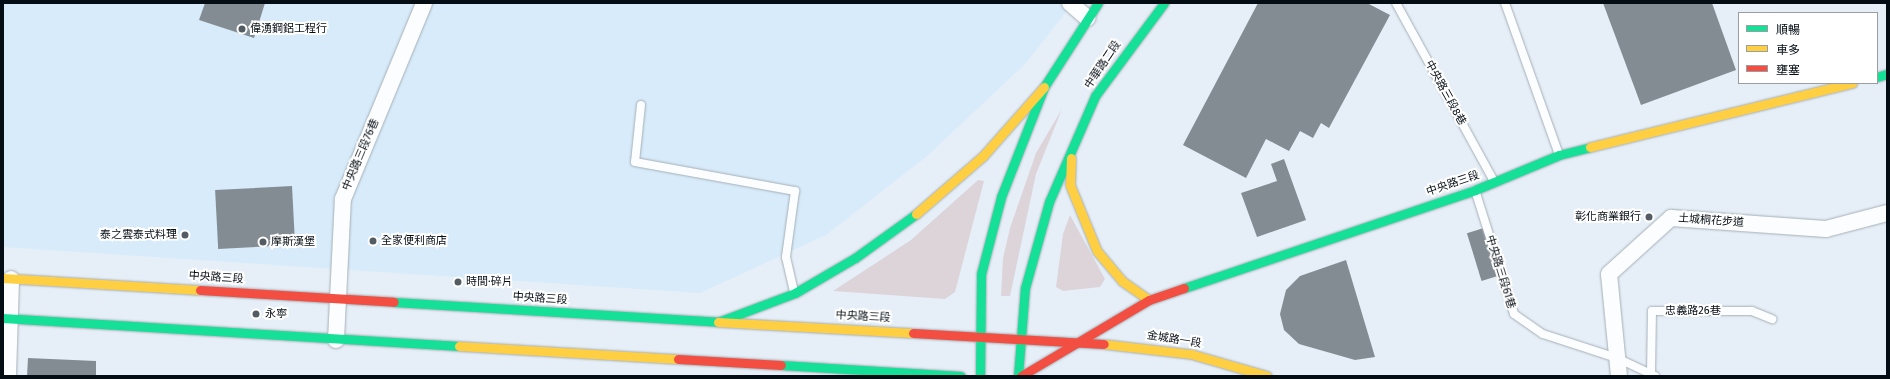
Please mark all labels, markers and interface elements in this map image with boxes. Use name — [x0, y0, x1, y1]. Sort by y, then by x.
legend — [1738, 12, 1878, 84]
place label: 偉湧鋼鋁工程行 — [250, 22, 327, 36]
text: 順暢 — [1776, 23, 1800, 37]
marker: 偉湧鋼鋁工程行 — [237, 24, 247, 34]
street label: 中華路二段 — [1082, 39, 1124, 91]
text: 車多 — [1776, 43, 1800, 57]
street label: 中央路三段8巷 — [1422, 58, 1468, 128]
text: 壅塞 — [1776, 63, 1800, 77]
street label: 中央路三段76巷 — [340, 117, 382, 193]
street label: 中央路三段 — [1425, 169, 1481, 199]
place label: 彰化商業銀行 — [1575, 210, 1641, 224]
marker: 彰化商業銀行 — [1644, 212, 1654, 222]
street label: 土城桐花步道 — [1678, 212, 1744, 230]
place label: 泰之雲泰式料理 — [100, 228, 177, 242]
marker: 泰之雲泰式料理 — [180, 230, 190, 240]
place label: 全家便利商店 — [381, 234, 447, 248]
street label: 中央路三段61巷 — [1483, 234, 1517, 310]
place label: 摩斯漢堡 — [271, 235, 315, 249]
marker: 全家便利商店 — [368, 236, 378, 246]
marker: 摩斯漢堡 — [258, 237, 268, 247]
street label: 中央路三段 — [188, 269, 244, 287]
place label: 時間·碎片 — [466, 275, 513, 289]
marker: 時間·碎片 — [453, 277, 463, 287]
street label: 中央路三段 — [512, 290, 568, 308]
street label: 忠義路26巷 — [1665, 304, 1721, 318]
place label: 永寧 — [265, 307, 287, 321]
marker: 永寧 — [250, 308, 262, 320]
street label: 中央路三段 — [835, 309, 891, 325]
street label: 金城路一段 — [1146, 329, 1202, 351]

